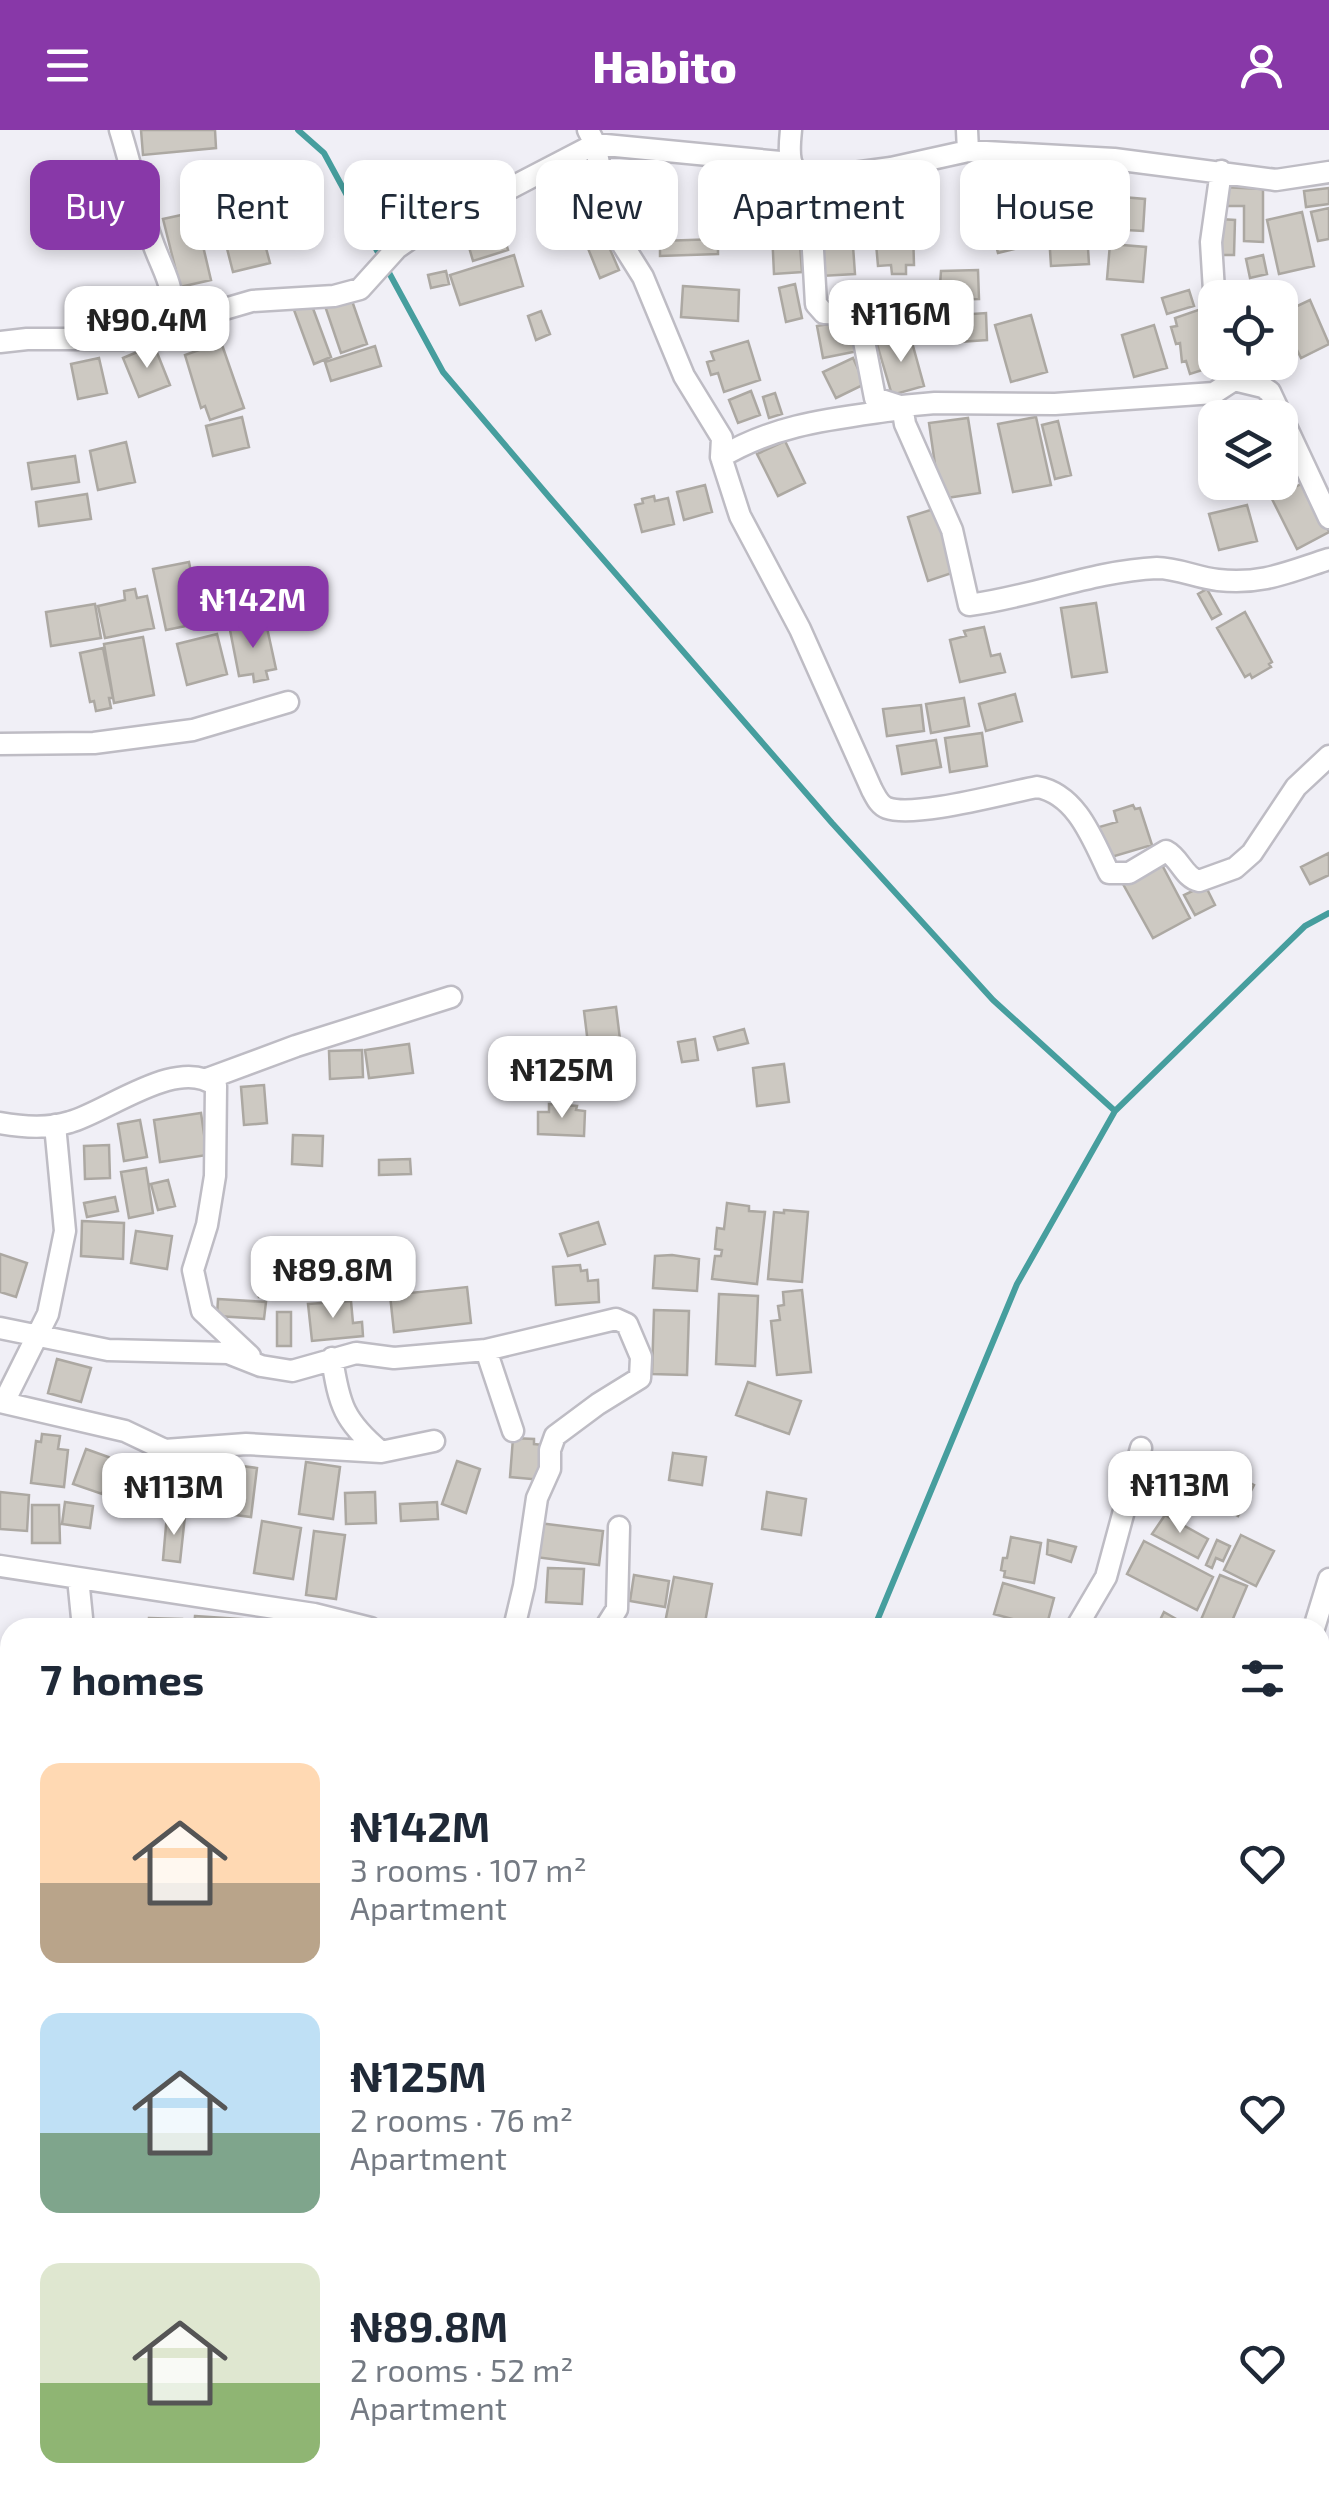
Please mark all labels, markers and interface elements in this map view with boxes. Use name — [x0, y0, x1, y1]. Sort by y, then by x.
icon: menu — [40, 38, 95, 93]
text: Habito — [592, 38, 737, 92]
icon: person — [1234, 38, 1289, 93]
chip: Buy — [30, 160, 160, 250]
chip: Rent — [180, 160, 324, 250]
chip: Filters — [344, 160, 516, 250]
chip: New — [536, 160, 678, 250]
chip: Apartment — [698, 160, 940, 250]
chip: House — [960, 160, 1130, 250]
pin: ₦116M — [831, 280, 971, 365]
map controls — [1198, 280, 1298, 500]
button: locate — [1198, 280, 1298, 380]
pin: ₦90.4M — [66, 286, 228, 371]
text: ₦116M — [851, 293, 951, 331]
text: ₦90.4M — [86, 299, 208, 337]
button: layers — [1198, 400, 1298, 500]
pin: ₦142M — [183, 566, 323, 651]
text: ₦142M — [200, 579, 306, 617]
pin: ₦125M — [492, 1036, 632, 1121]
text: ₦125M — [510, 1049, 614, 1087]
pin: ₦89.8M — [252, 1236, 414, 1321]
text: ₦89.8M — [273, 1249, 393, 1287]
pin: ₦113M — [1110, 1451, 1250, 1536]
pin: ₦113M — [104, 1453, 244, 1538]
text: ₦113M — [1130, 1464, 1230, 1502]
text: ₦113M — [124, 1466, 224, 1504]
icon: filters — [1235, 1651, 1290, 1706]
text: 7 homes — [40, 1653, 204, 1703]
text: ₦142M — [350, 1800, 490, 1850]
icon: home — [120, 1803, 240, 1923]
icon: heart — [1235, 1836, 1290, 1891]
text: 3 rooms · 107 m² — [350, 1850, 587, 1888]
text: Apartment — [350, 1888, 507, 1926]
text: ₦125M — [350, 2050, 487, 2100]
icon: home — [120, 2053, 240, 2173]
icon: heart — [1235, 2086, 1290, 2141]
text: 2 rooms · 76 m² — [350, 2100, 573, 2138]
text: Apartment — [350, 2138, 507, 2176]
text: ₦89.8M — [350, 2300, 508, 2350]
icon: home — [120, 2303, 240, 2423]
icon: heart — [1235, 2336, 1290, 2391]
text: 2 rooms · 52 m² — [350, 2350, 574, 2388]
text: Apartment — [350, 2388, 507, 2426]

